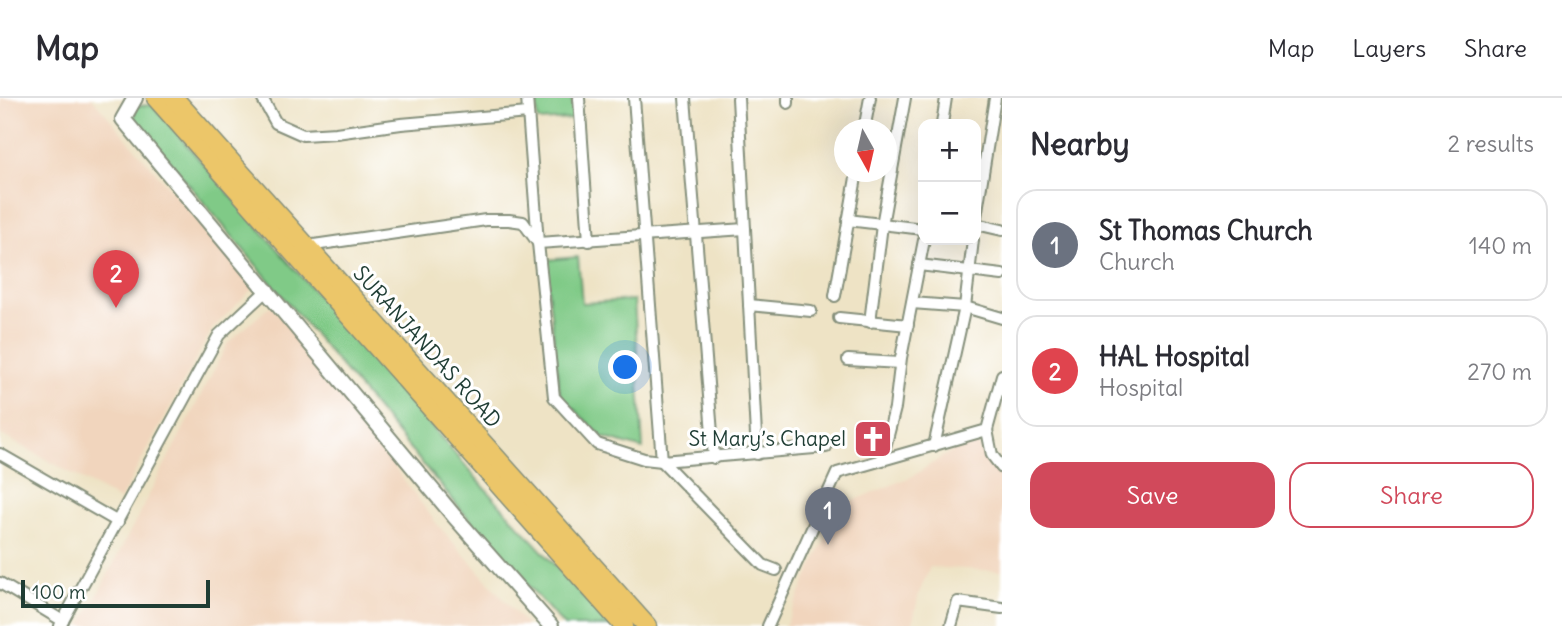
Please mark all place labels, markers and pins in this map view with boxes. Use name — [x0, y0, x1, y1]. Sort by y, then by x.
pin: 2 — [93, 250, 139, 308]
church icon: St Mary’s Chapel — [852, 418, 894, 460]
place label: St Mary’s Chapel — [688, 425, 846, 452]
pin: 1 — [805, 487, 851, 545]

